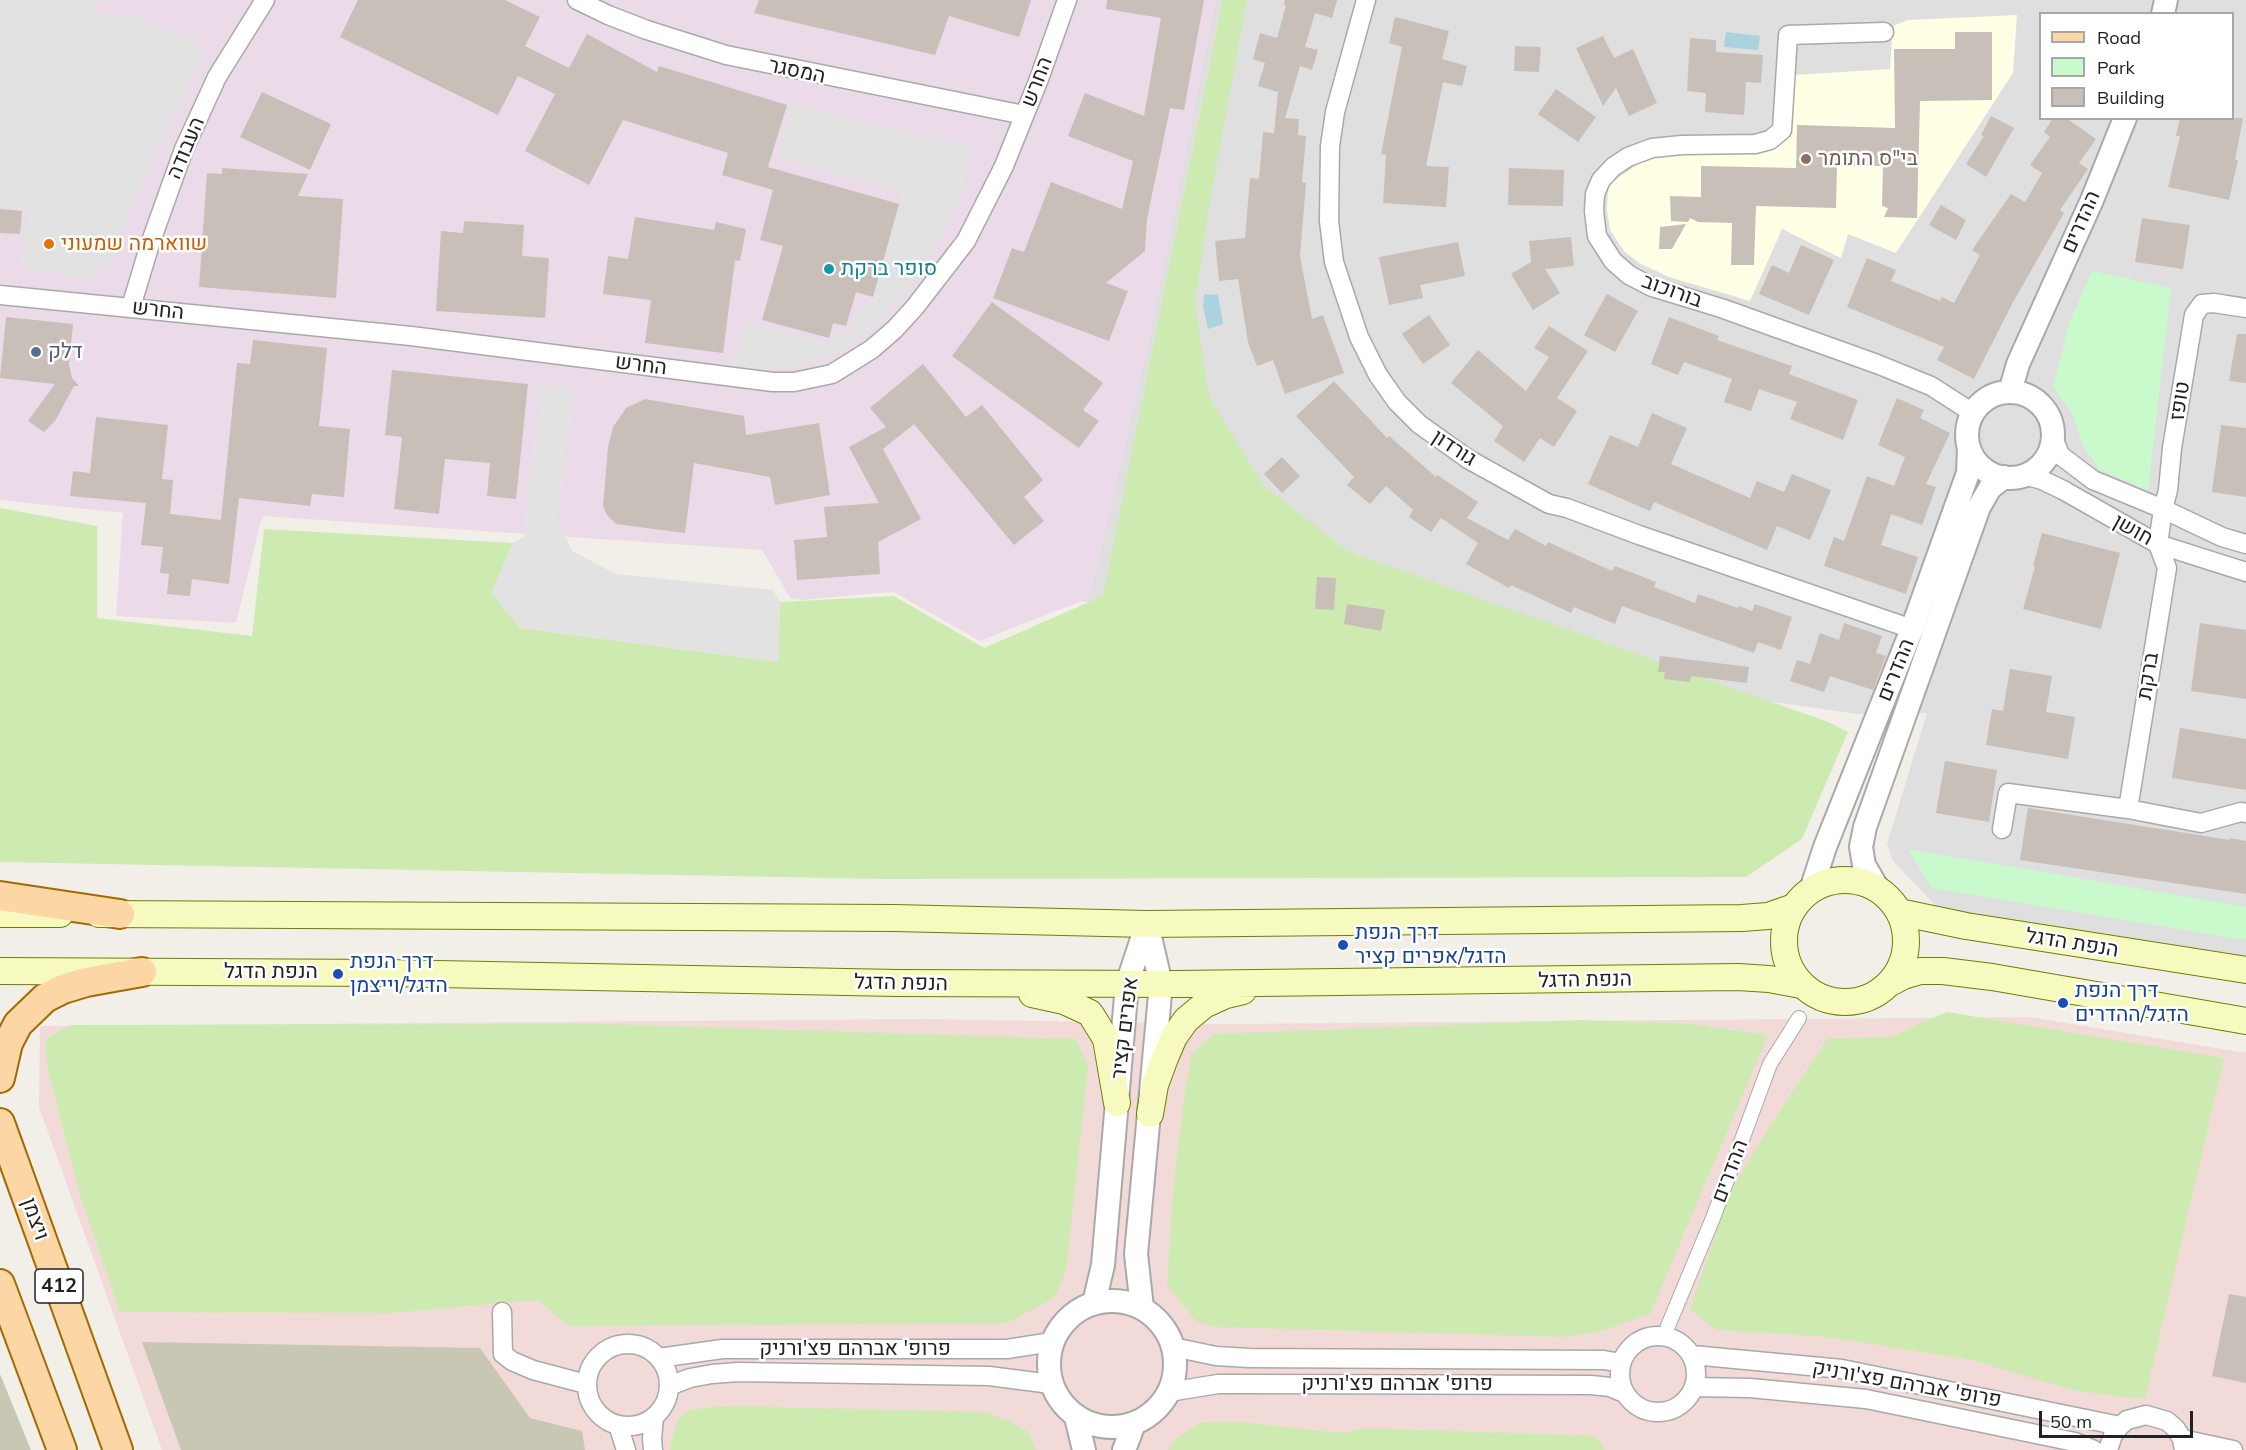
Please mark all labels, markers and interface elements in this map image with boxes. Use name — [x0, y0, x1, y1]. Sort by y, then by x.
legend — [2039, 12, 2234, 120]
text: Road — [2097, 26, 2141, 49]
street label: המסגר — [766, 53, 828, 89]
street label: החרש — [1016, 53, 1058, 111]
text: Park — [2097, 56, 2135, 79]
text: Building — [2097, 86, 2165, 109]
street label: העבודה — [162, 113, 210, 183]
place label: בי"ס התומר — [1818, 146, 1918, 172]
marker: בי"ס התומר — [1799, 152, 1813, 166]
street label: ההדרים — [2056, 187, 2106, 257]
place label: שווארמה שמעוני — [61, 231, 207, 257]
marker: שווארמה שמעוני — [42, 237, 56, 251]
place label: סופר ברקת — [841, 256, 937, 282]
marker: סופר ברקת — [822, 262, 836, 276]
street label: בורוכוב — [1638, 269, 1706, 313]
street label: החרש — [131, 295, 185, 325]
place label: דלק — [48, 339, 83, 365]
marker: דלק — [29, 345, 43, 359]
street label: החרש — [614, 349, 668, 381]
street label: טופז — [2164, 379, 2196, 423]
street label: גורדון — [1427, 424, 1481, 472]
street label: חושן — [2109, 509, 2157, 551]
street label: ההדרים — [1872, 635, 1920, 705]
street label: ברקת — [2132, 651, 2164, 701]
place label: דרך הנפת הדגל/אפרים קציר — [1355, 920, 1506, 970]
street label: הנפת הדגל — [2024, 923, 2120, 963]
marker: דרך הנפת הדגל/אפרים קציר — [1336, 938, 1350, 952]
place label: דרך הנפת הדגל/וייצמן — [350, 949, 448, 999]
street label: הנפת הדגל — [224, 959, 318, 985]
marker: דרך הנפת הדגל/וייצמן — [331, 967, 345, 981]
street label: הנפת הדגל — [1538, 967, 1632, 993]
street label: הנפת הדגל — [854, 970, 948, 996]
street label: אפרים קציר — [1106, 975, 1144, 1081]
place label: דרך הנפת הדגל/ההדרים — [2075, 978, 2189, 1028]
marker: דרך הנפת הדגל/ההדרים — [2056, 996, 2070, 1010]
street label: ההדרים — [1706, 1136, 1754, 1206]
street label: ויצמן — [16, 1194, 54, 1244]
road number: 412 — [35, 1269, 83, 1303]
street label: פרופ' אברהם פצ'ורניק — [759, 1336, 951, 1362]
street label: פרופ' אברהם פצ'ורניק — [1810, 1355, 2004, 1413]
street label: פרופ' אברהם פצ'ורניק — [1301, 1371, 1493, 1397]
scale bar — [2042, 1399, 2196, 1437]
text: 50 m — [2050, 1410, 2092, 1433]

